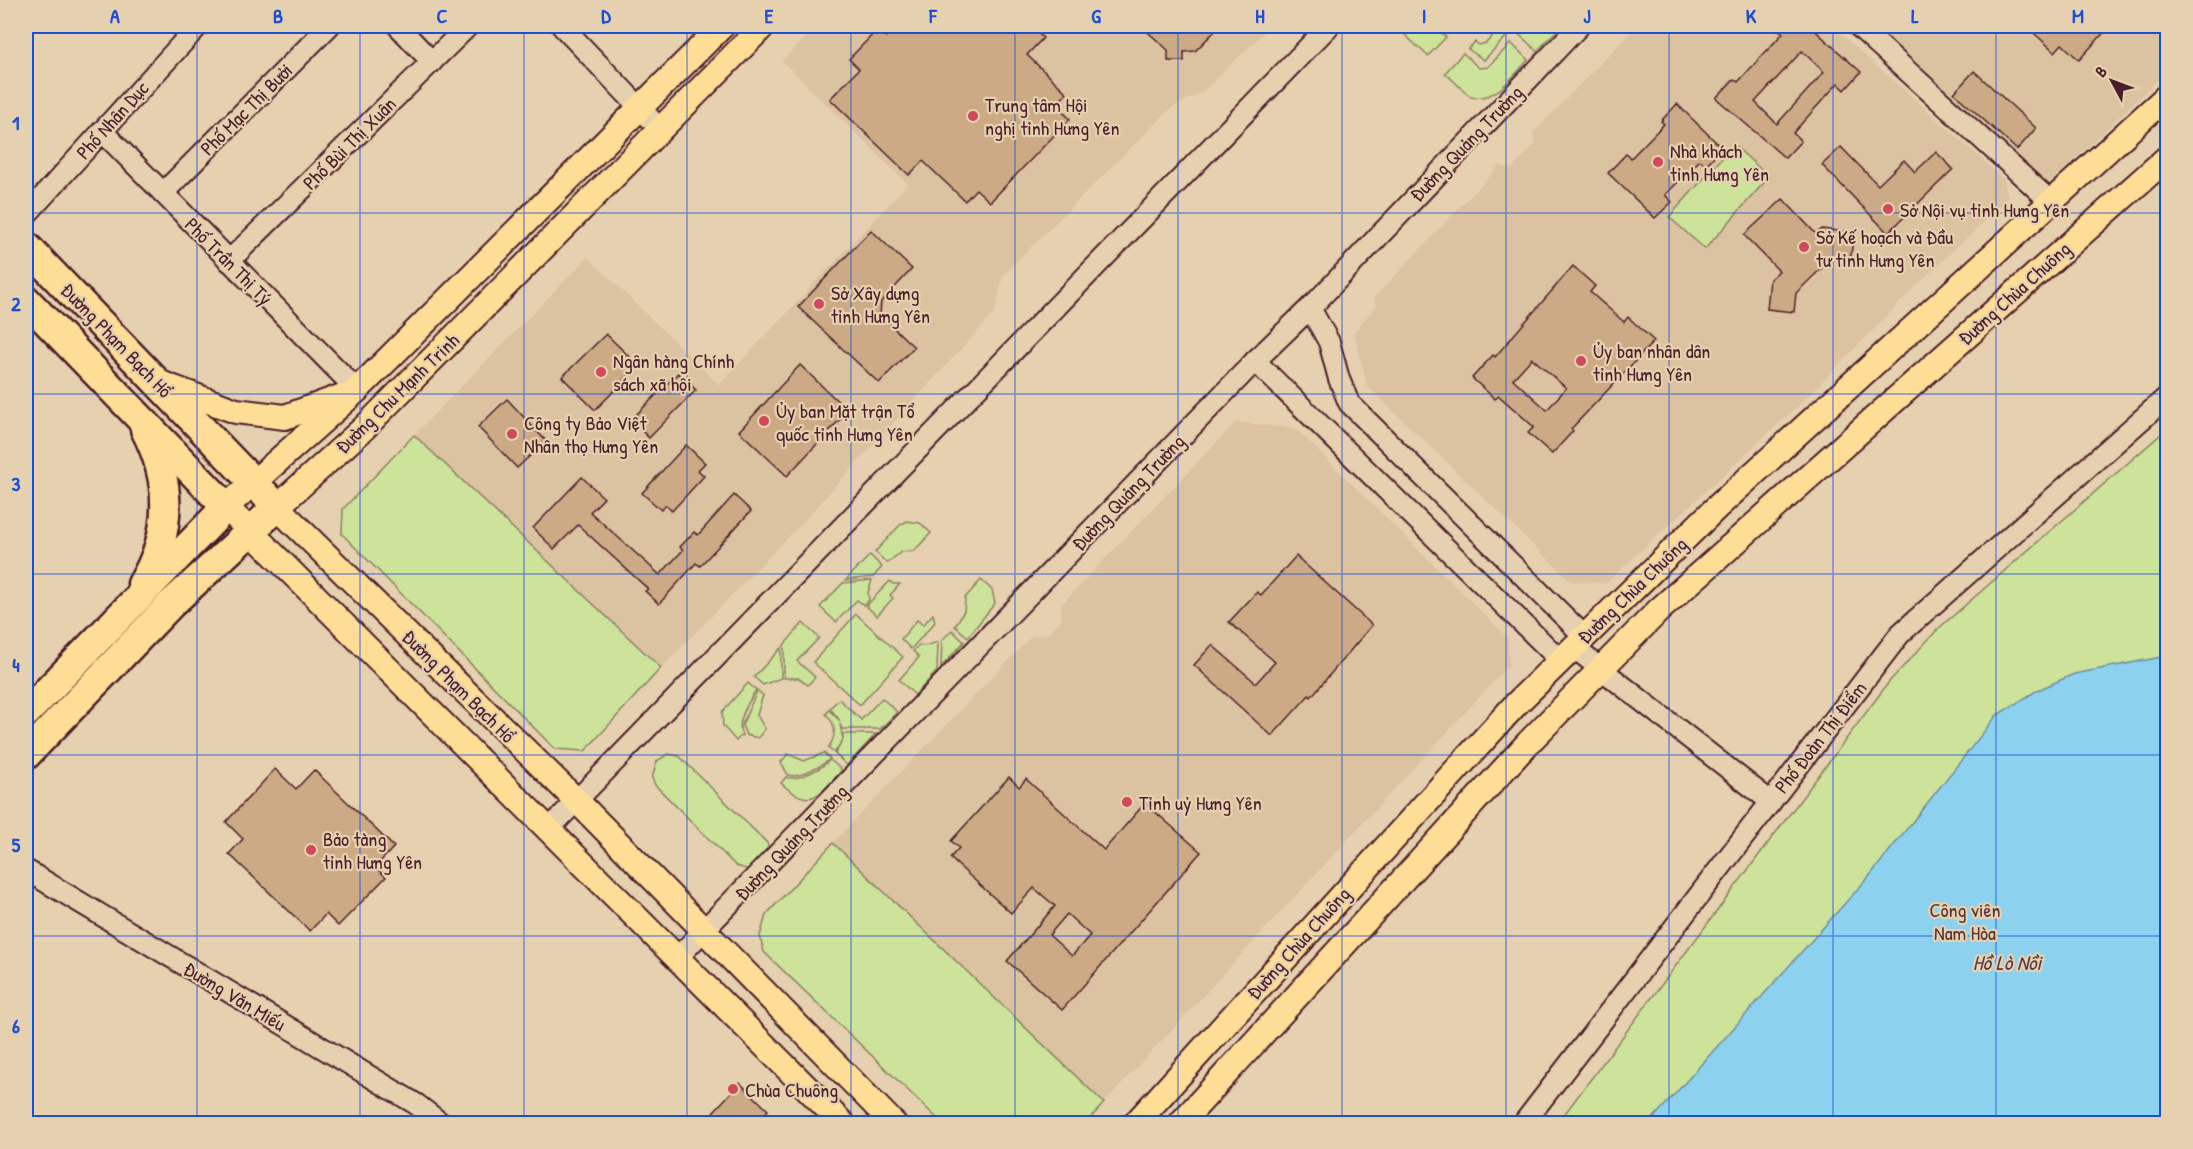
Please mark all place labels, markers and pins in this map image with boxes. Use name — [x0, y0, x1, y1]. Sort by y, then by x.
place label: Trung tâm Hội nghị tỉnh Hưng Yên — [985, 91, 1120, 141]
marker: Trung tâm Hội nghị tỉnh Hưng Yên — [966, 109, 980, 123]
place label: Nhà khách tỉnh Hưng Yên — [1670, 137, 1769, 187]
marker: Nhà khách tỉnh Hưng Yên — [1651, 155, 1665, 169]
place label: Sở Nội vụ tỉnh Hưng Yên — [1900, 196, 2069, 223]
marker: Sở Nội vụ tỉnh Hưng Yên — [1881, 202, 1895, 216]
place label: Sở Kế hoạch và Đầu tư tỉnh Hưng Yên — [1816, 223, 1953, 273]
marker: Sở Kế hoạch và Đầu tư tỉnh Hưng Yên — [1797, 240, 1811, 254]
place label: Sở Xây dựng tỉnh Hưng Yên — [831, 279, 930, 329]
marker: Sở Xây dựng tỉnh Hưng Yên — [812, 297, 826, 311]
place label: Ủy ban nhân dân tỉnh Hưng Yên — [1593, 337, 1710, 387]
place label: Ngân hàng Chính sách xã hội — [613, 347, 734, 397]
marker: Ủy ban nhân dân tỉnh Hưng Yên — [1574, 354, 1588, 368]
marker: Ngân hàng Chính sách xã hội — [594, 365, 608, 379]
place label: Ủy ban Mặt trận Tổ quốc tỉnh Hưng Yên — [776, 397, 914, 447]
place label: Công ty Bảo Việt Nhân thọ Hưng Yên — [524, 409, 658, 459]
marker: Ủy ban Mặt trận Tổ quốc tỉnh Hưng Yên — [757, 414, 771, 428]
marker: Công ty Bảo Việt Nhân thọ Hưng Yên — [505, 427, 519, 441]
place label: Tỉnh uỷ Hưng Yên — [1139, 789, 1262, 816]
marker: Tỉnh uỷ Hưng Yên — [1120, 795, 1134, 809]
place label: Bảo tàng tỉnh Hưng Yên — [323, 825, 422, 875]
marker: Bảo tàng tỉnh Hưng Yên — [304, 843, 318, 857]
place label: Chùa Chuông — [745, 1076, 838, 1103]
marker: Chùa Chuông — [726, 1082, 740, 1096]

